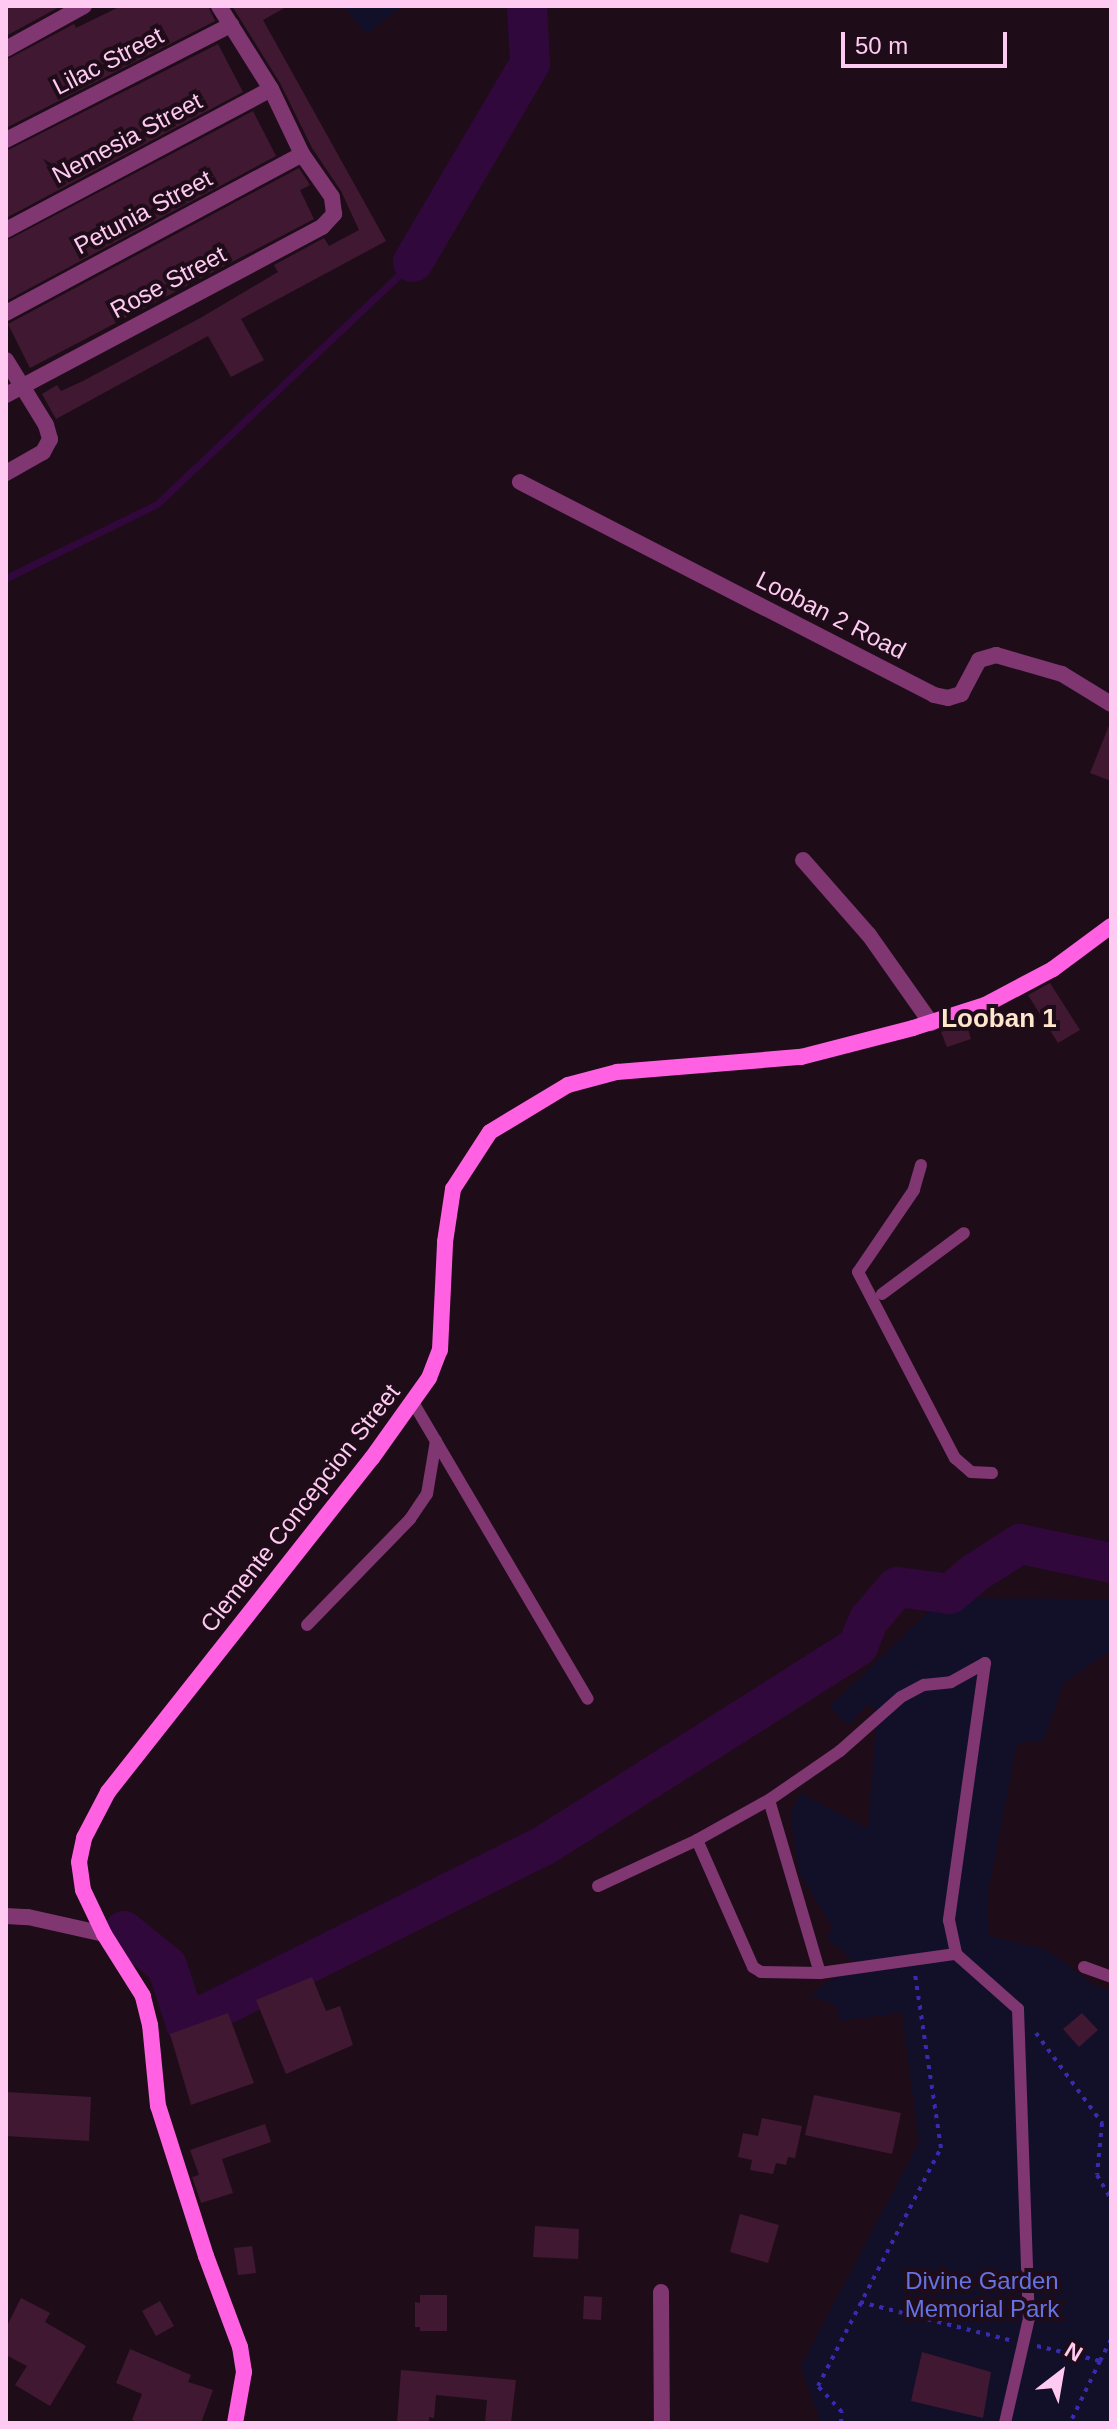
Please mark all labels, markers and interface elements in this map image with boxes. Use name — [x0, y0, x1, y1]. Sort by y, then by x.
scale bar — [845, 16, 1011, 66]
street label: Lilac Street — [48, 21, 168, 101]
text: 50 m — [855, 32, 908, 59]
street label: Nemesia Street — [47, 86, 207, 190]
street label: Petunia Street — [69, 164, 217, 260]
street label: Rose Street — [105, 240, 231, 324]
street label: Looban 2 Road — [751, 565, 911, 665]
district label: Looban 1 — [941, 1003, 1057, 1035]
street label: Clemente Concepcion Street — [194, 1378, 406, 1638]
park label: Divine Garden Memorial Park — [905, 2267, 1059, 2323]
north arrow — [1021, 2333, 1101, 2413]
text: N — [1060, 2337, 1087, 2367]

